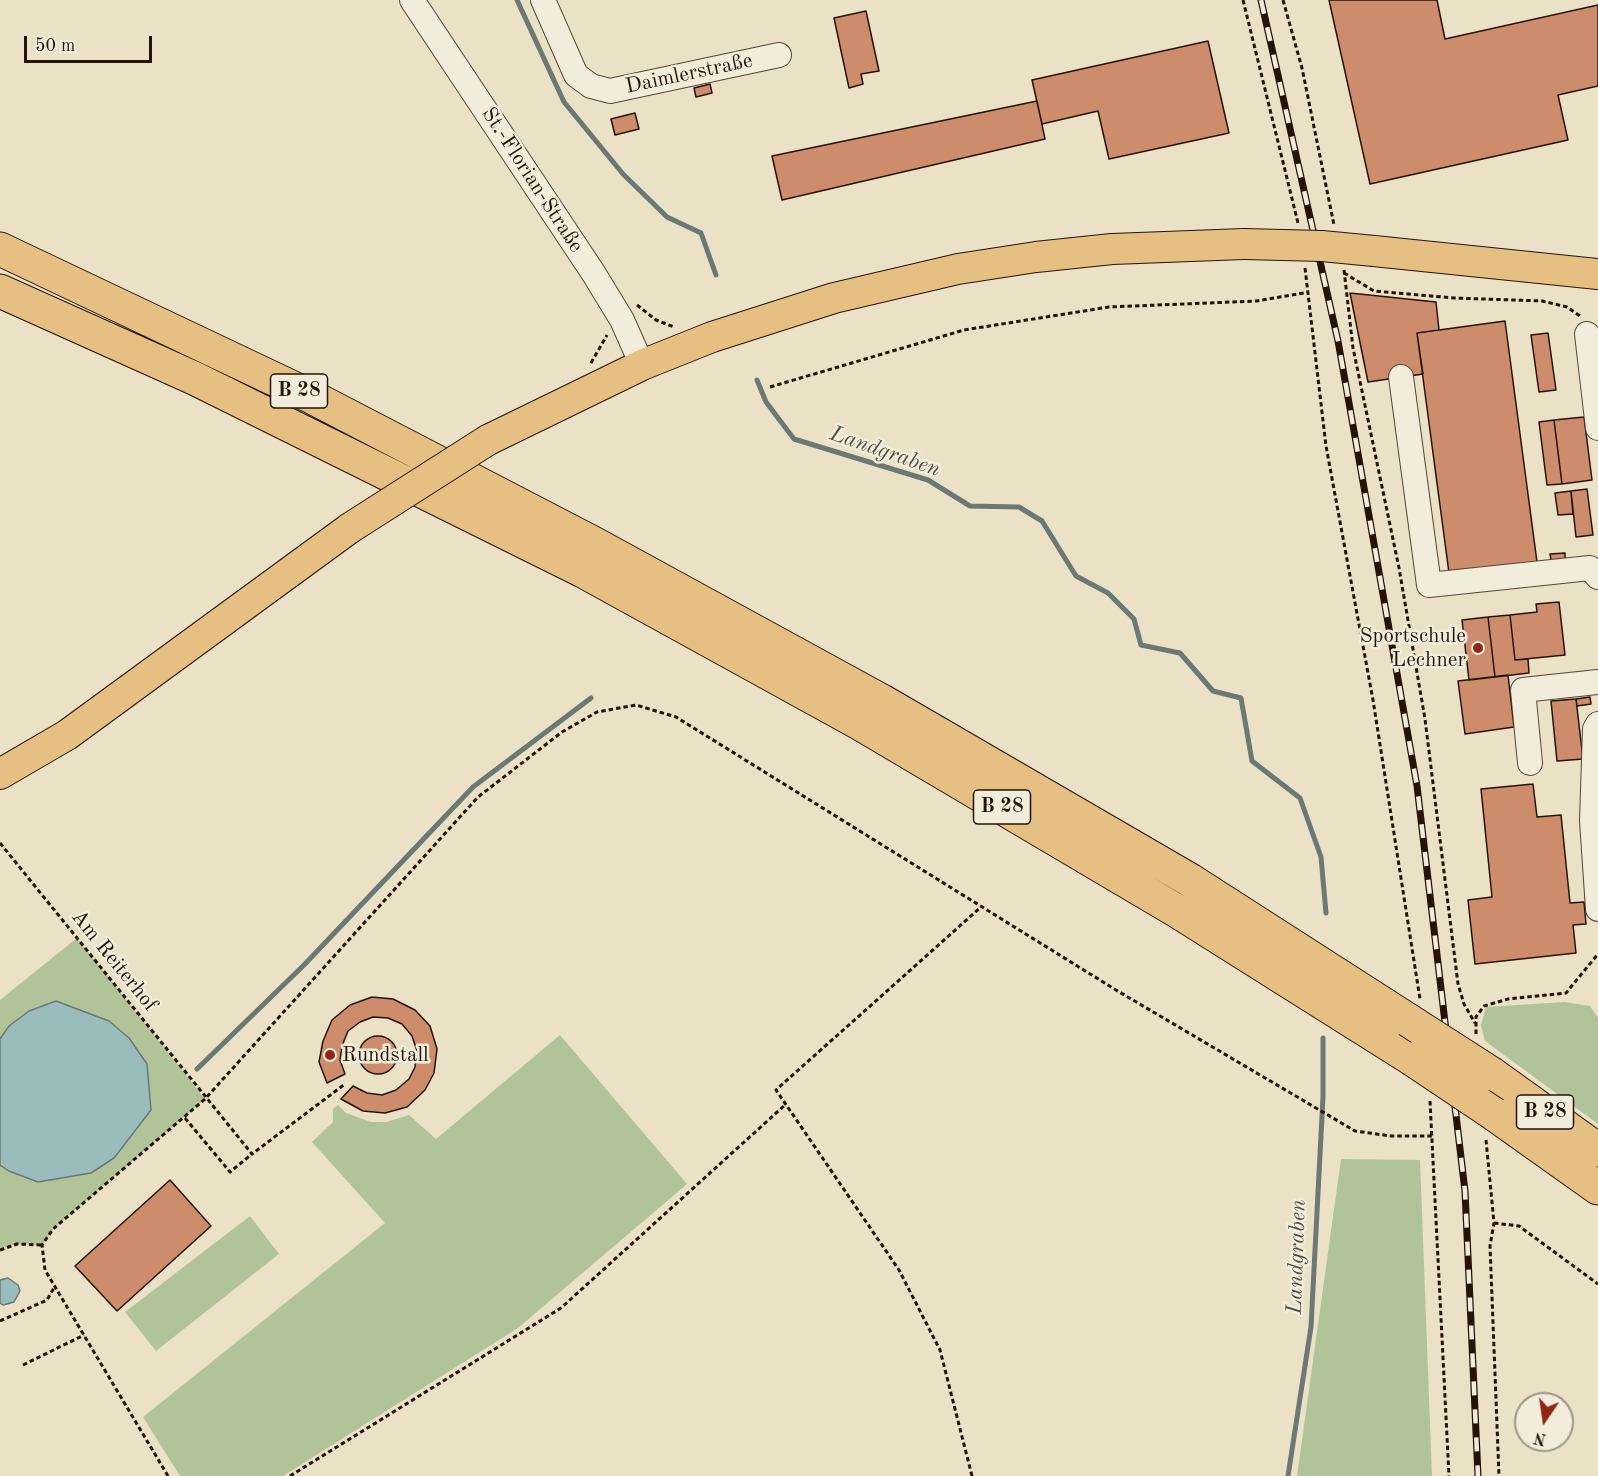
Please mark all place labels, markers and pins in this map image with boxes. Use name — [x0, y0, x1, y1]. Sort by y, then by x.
place label: Sportschule Lechner — [1359, 623, 1466, 673]
marker: Sportschule Lechner — [1471, 641, 1485, 655]
place label: Rundstall — [342, 1042, 429, 1068]
marker: Rundstall — [323, 1048, 337, 1062]

